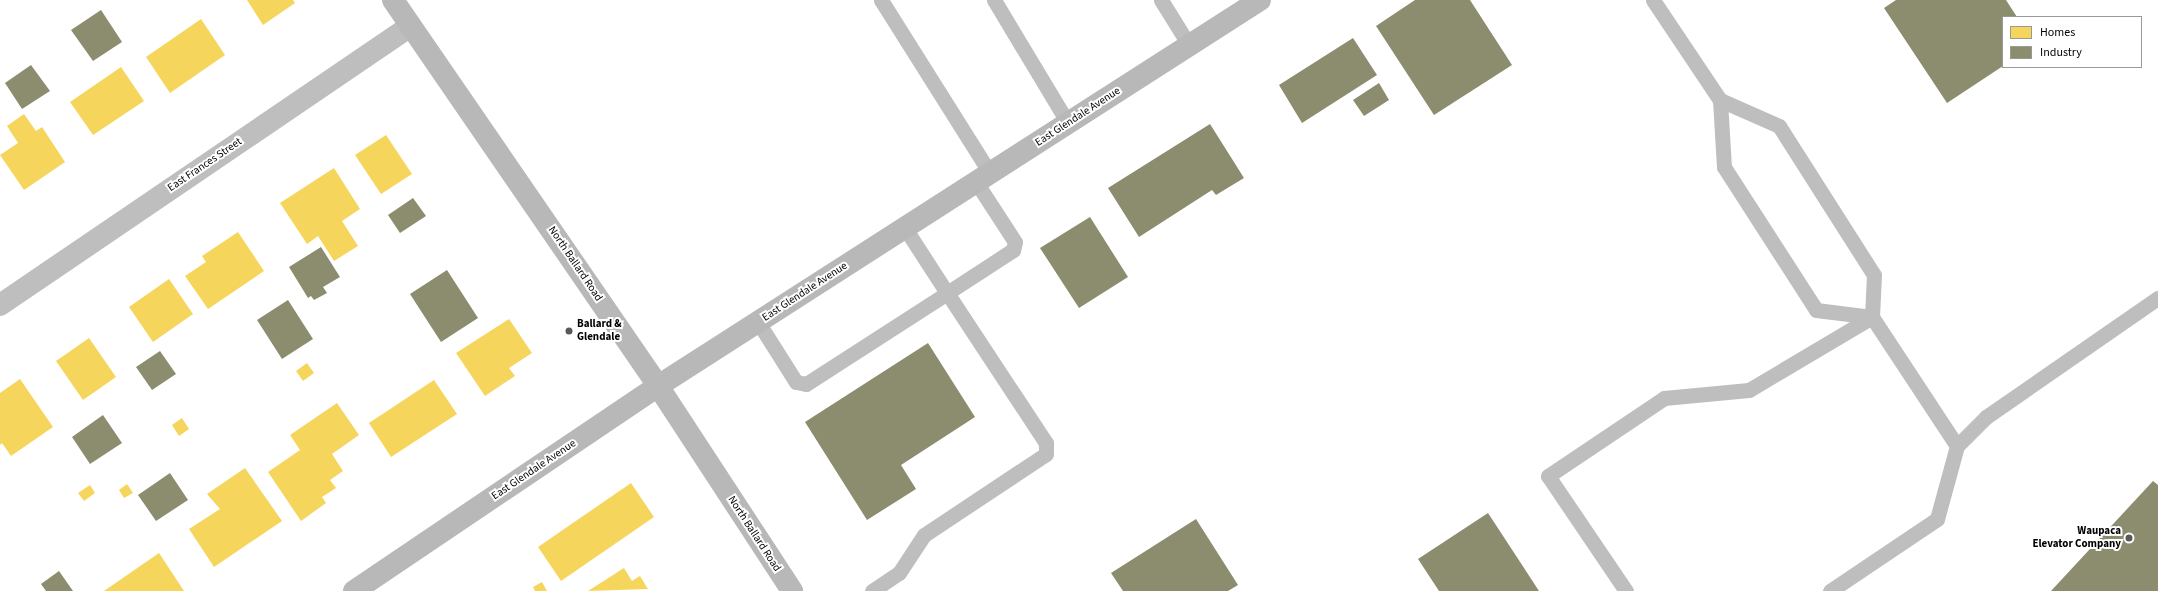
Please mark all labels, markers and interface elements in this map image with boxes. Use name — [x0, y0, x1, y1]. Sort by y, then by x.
legend — [2002, 16, 2142, 68]
text: Homes — [2040, 24, 2075, 41]
text: Industry — [2040, 44, 2082, 61]
street label: East Glendale Avenue — [1033, 85, 1123, 149]
street label: East Frances Street — [165, 135, 245, 195]
street label: North Ballard Road — [545, 224, 605, 304]
street label: East Glendale Avenue — [760, 260, 850, 324]
place label: Ballard & Glendale — [577, 318, 622, 344]
marker: Ballard & Glendale — [564, 326, 574, 336]
street label: East Glendale Avenue — [489, 437, 579, 503]
street label: North Ballard Road — [725, 494, 783, 574]
place label: Waupaca Elevator Company — [2032, 525, 2121, 551]
marker: Waupaca Elevator Company — [2124, 533, 2134, 543]

